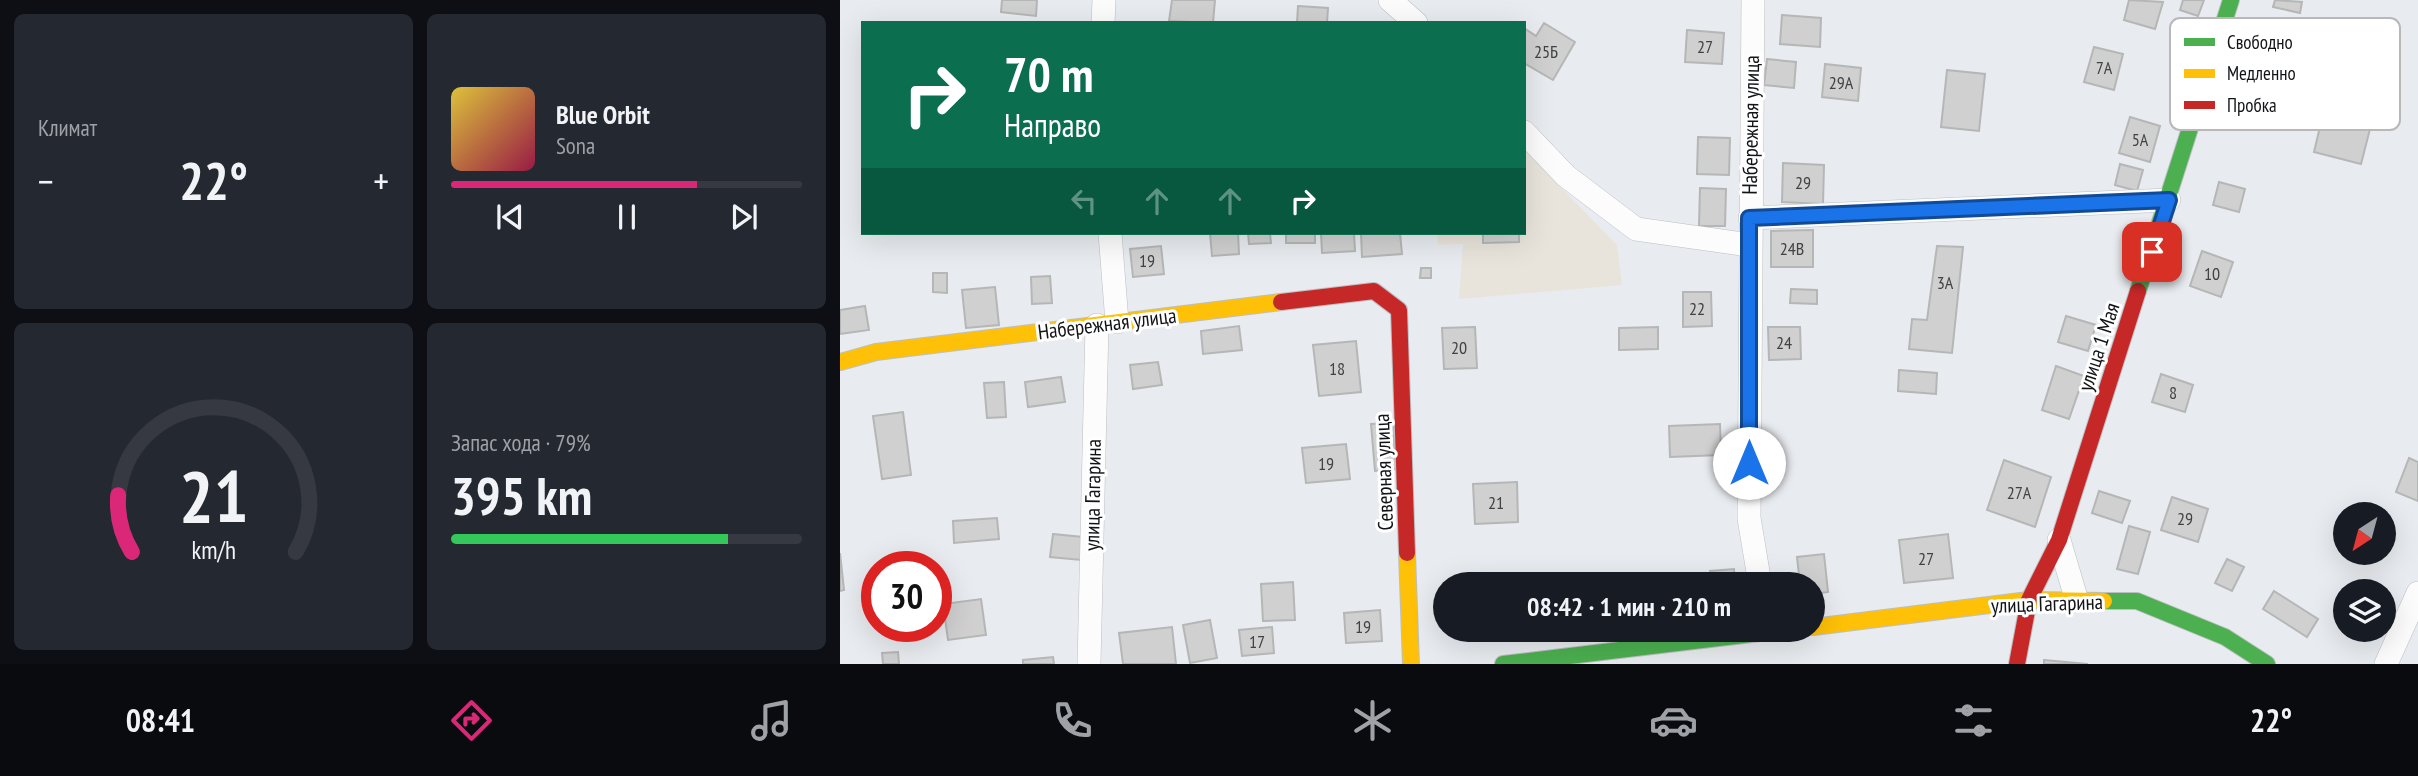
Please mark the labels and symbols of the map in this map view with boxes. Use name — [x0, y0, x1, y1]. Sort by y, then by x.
legend — [2170, 18, 2400, 130]
text: Свободно — [2227, 30, 2293, 54]
house number: 27 — [1697, 35, 1713, 58]
house number: 25Б — [1534, 40, 1558, 63]
street label: Набережная улица — [1736, 55, 1765, 195]
house number: 7А — [2096, 56, 2113, 79]
text: Медленно — [2227, 61, 2296, 85]
house number: 29А — [1829, 71, 1854, 94]
text: Пробка — [2227, 93, 2277, 117]
house number: 5А — [2132, 128, 2149, 151]
house number: 29 — [1795, 171, 1811, 194]
pin — [2122, 222, 2182, 282]
house number: 24В — [1780, 237, 1804, 260]
house number: 19 — [1139, 249, 1155, 272]
house number: 10 — [2204, 262, 2220, 285]
house number: 3А — [1937, 271, 1954, 294]
house number: 22 — [1689, 297, 1705, 320]
street label: улица 1 Мая — [2072, 299, 2125, 394]
street label: Набережная улица — [1036, 302, 1178, 345]
house number: 24 — [1776, 331, 1792, 354]
house number: 20 — [1451, 336, 1467, 359]
house number: 18 — [1329, 357, 1345, 380]
house number: 8 — [2169, 381, 2177, 404]
street label: Северная улица — [1368, 413, 1399, 531]
position arrow — [1712, 426, 1786, 500]
street label: улица Гагарина — [1078, 439, 1107, 551]
house number: 19 — [1318, 452, 1334, 475]
house number: 27А — [2007, 481, 2032, 504]
house number: 21 — [1488, 491, 1504, 514]
north arrow — [2333, 502, 2396, 565]
house number: 29 — [2177, 507, 2193, 530]
house number: 27 — [1918, 547, 1934, 570]
speed limit sign: 30 — [861, 551, 952, 642]
street label: улица Гагарина — [1991, 588, 2103, 619]
house number: 19 — [1355, 615, 1371, 638]
house number: 17 — [1249, 630, 1265, 653]

